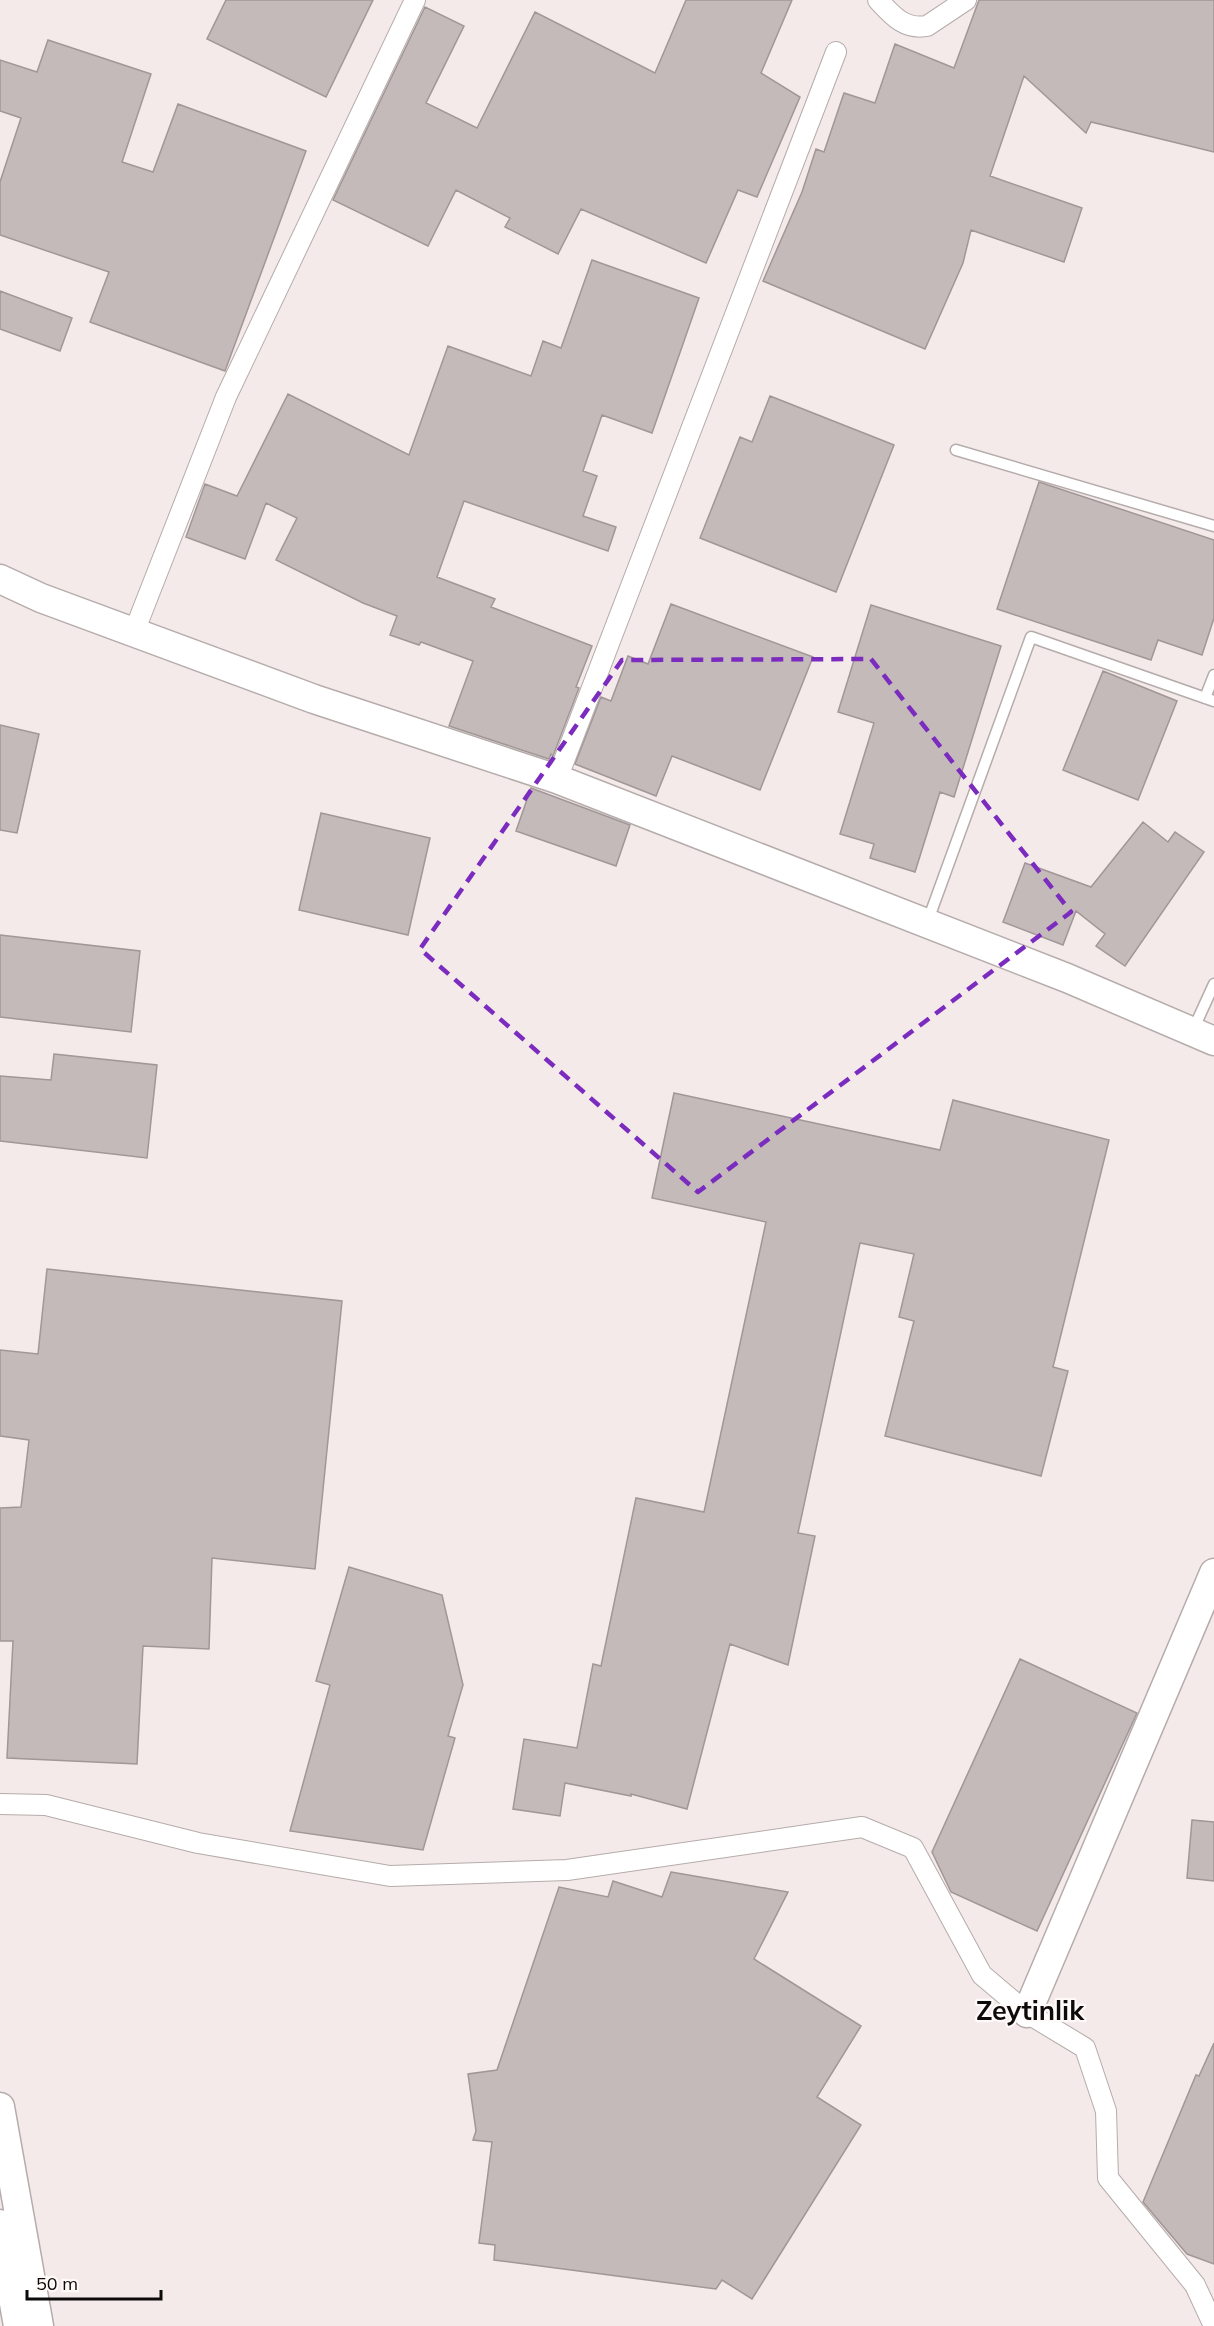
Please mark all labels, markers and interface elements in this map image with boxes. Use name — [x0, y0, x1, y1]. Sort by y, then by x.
district label: Zeytinlik — [976, 1993, 1085, 2027]
scale bar — [27, 2263, 160, 2301]
text: 50 m — [36, 2272, 78, 2295]

